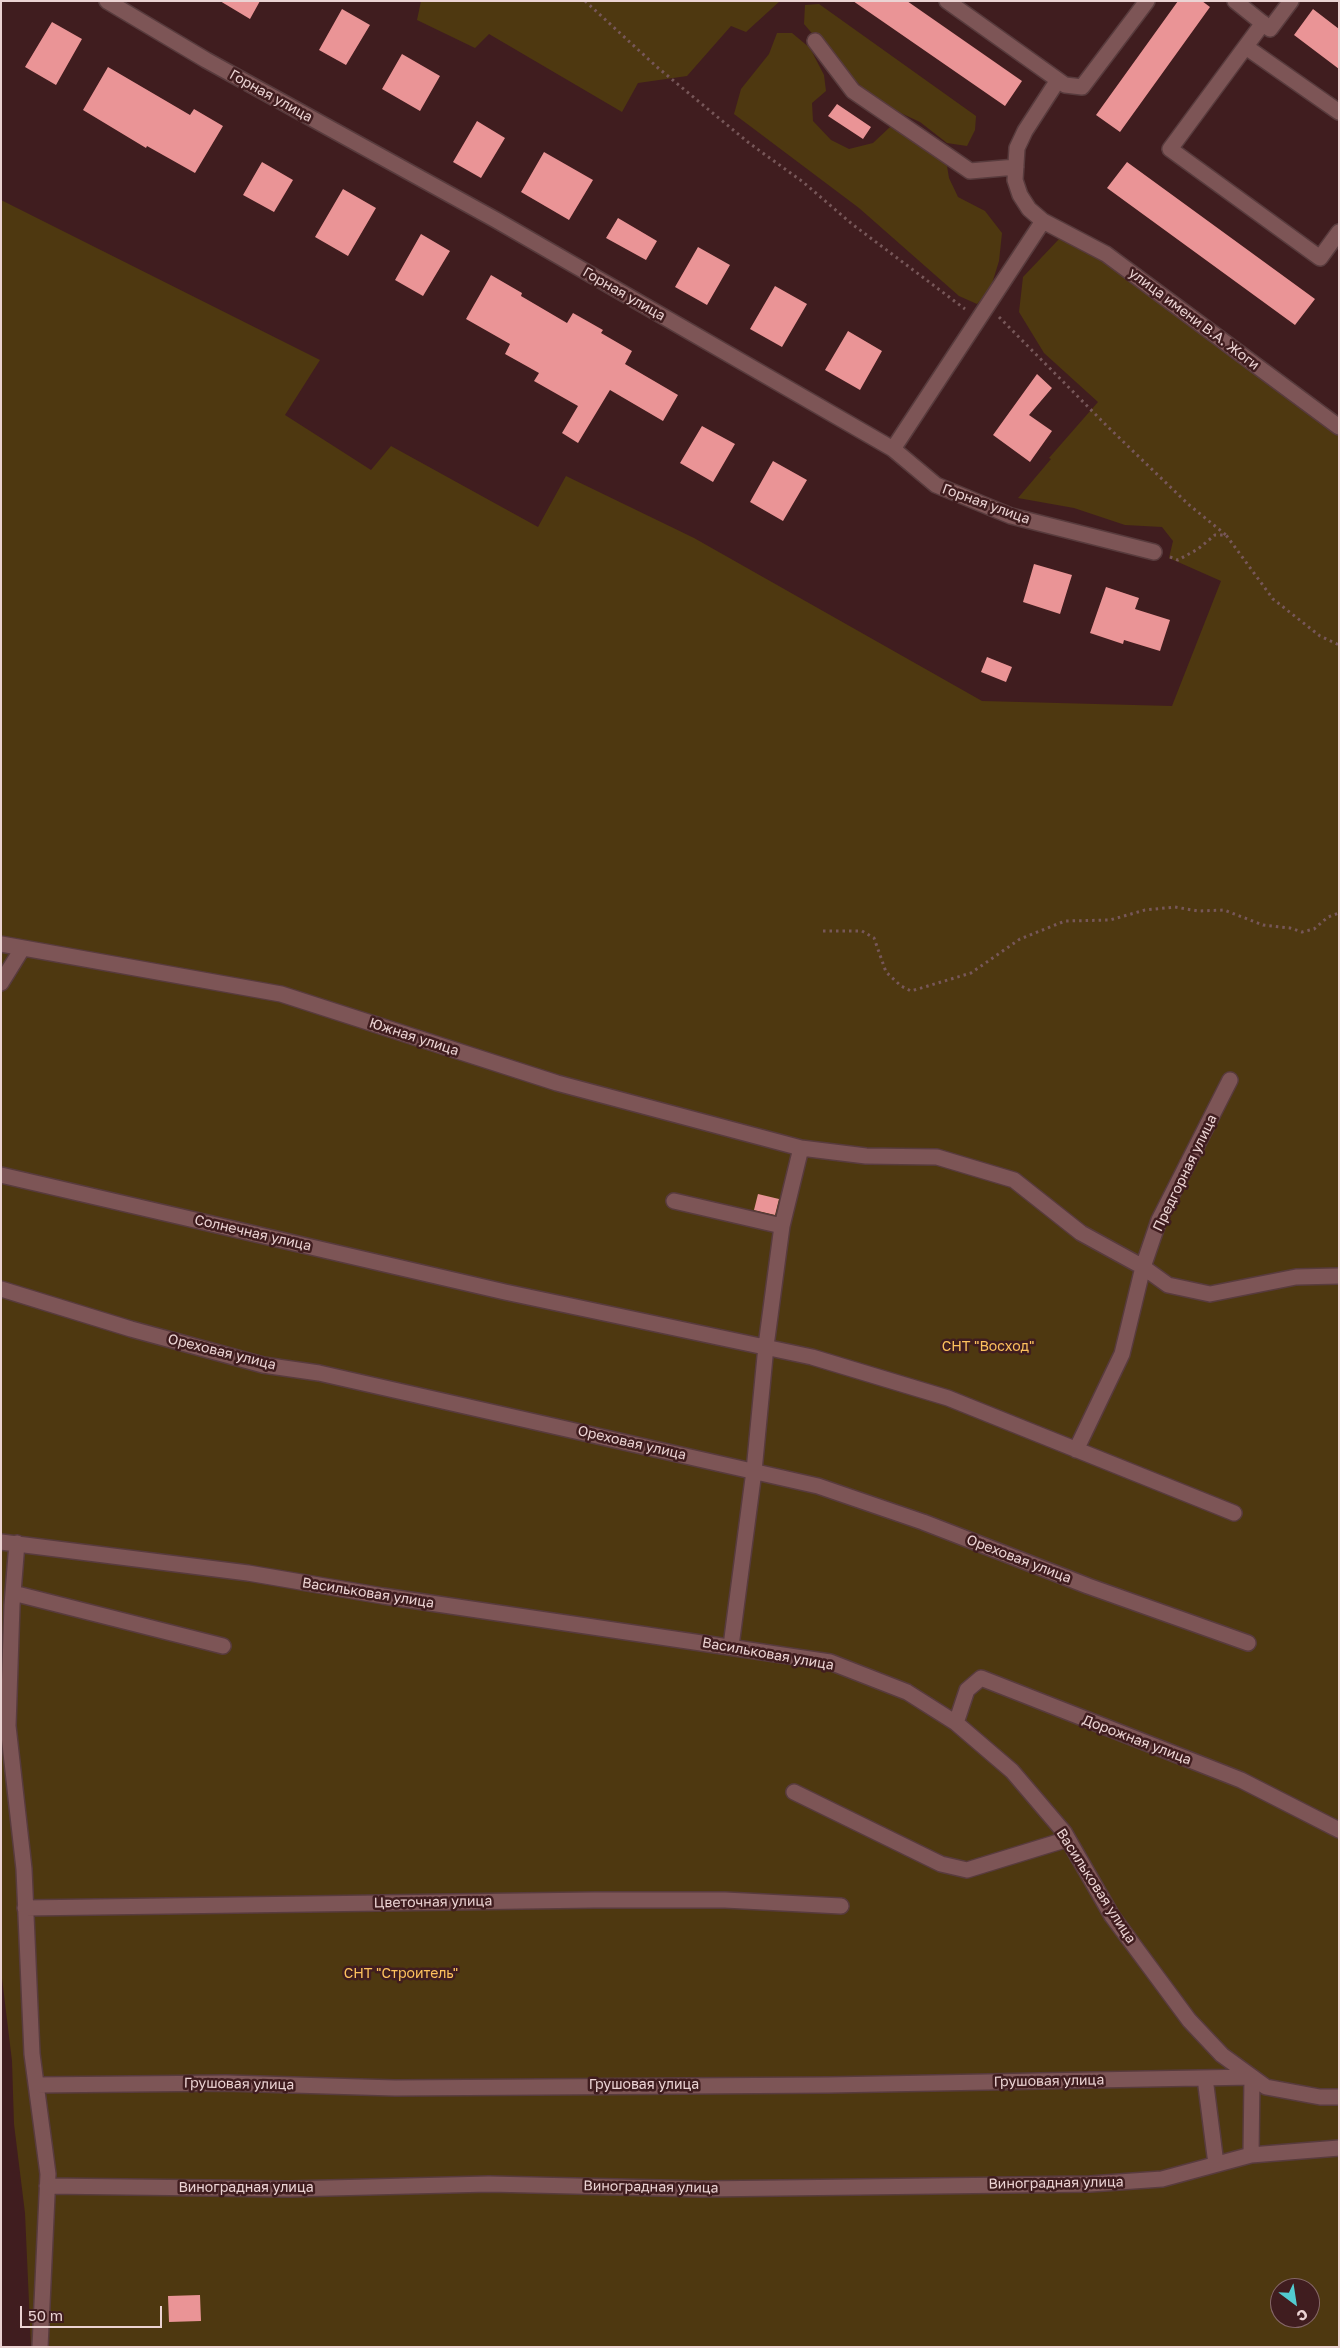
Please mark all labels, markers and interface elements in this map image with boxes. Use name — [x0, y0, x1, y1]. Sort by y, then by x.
street label: Горная улица — [227, 66, 315, 126]
street label: Горная улица — [580, 264, 668, 324]
street label: улица имени В.А. Жоги — [1125, 264, 1263, 374]
street label: Горная улица — [940, 480, 1032, 528]
street label: Южная улица — [367, 1015, 461, 1059]
street label: Предгорная улица — [1149, 1112, 1221, 1234]
street label: Солнечная улица — [193, 1211, 313, 1255]
street label: Ореховая улица — [166, 1330, 278, 1374]
park label: СНТ "Восход" — [942, 1339, 1034, 1355]
street label: Ореховая улица — [576, 1422, 688, 1464]
street label: Ореховая улица — [964, 1531, 1074, 1587]
street label: Васильковая улица — [301, 1574, 435, 1612]
street label: Васильковая улица — [701, 1634, 835, 1674]
street label: Дорожная улица — [1080, 1711, 1194, 1769]
street label: Васильковая улица — [1053, 1825, 1139, 1947]
street label: Цветочная улица — [374, 1893, 492, 1911]
park label: СНТ "Строитель" — [344, 1966, 458, 1982]
street label: Грушовая улица — [994, 2072, 1104, 2090]
street label: Грушовая улица — [184, 2075, 294, 2093]
street label: Грушовая улица — [589, 2077, 699, 2093]
street label: Виноградная улица — [988, 2173, 1124, 2193]
street label: Виноградная улица — [583, 2177, 719, 2197]
street label: Виноградная улица — [178, 2180, 314, 2196]
north arrow — [1270, 2278, 1320, 2328]
scale bar — [22, 2296, 165, 2328]
text: 50 m — [28, 2306, 63, 2324]
text: С — [1294, 2306, 1311, 2325]

